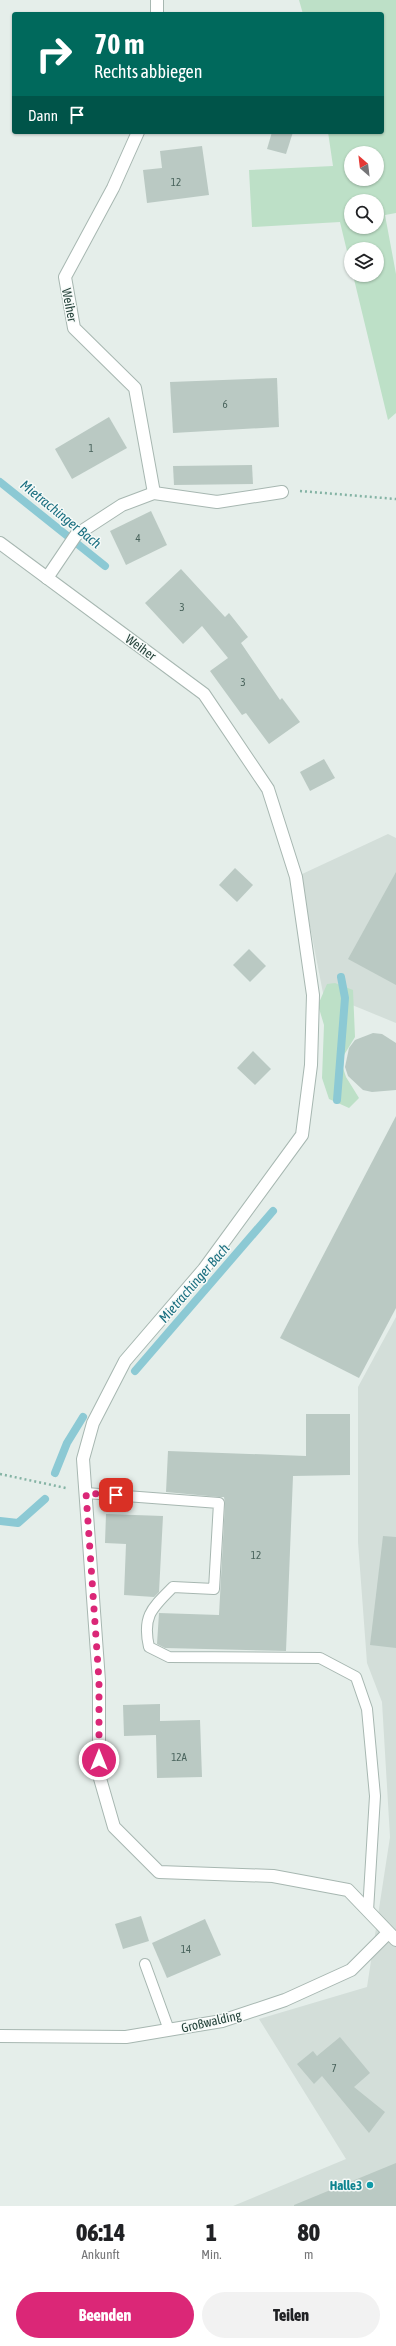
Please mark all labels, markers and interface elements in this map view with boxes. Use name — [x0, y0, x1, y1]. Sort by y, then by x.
icon: right — [28, 28, 80, 80]
text: 70 m — [94, 28, 144, 60]
text: Rechts abbiegen — [94, 61, 203, 82]
icon: arrive — [66, 104, 88, 126]
text: Dann — [28, 107, 58, 124]
north arrow — [344, 146, 384, 186]
map controls — [344, 146, 384, 282]
house number: 12 — [171, 176, 181, 188]
button: search — [344, 194, 384, 234]
button: layers — [344, 242, 384, 282]
street label: Weiher — [59, 287, 80, 323]
house number: 6 — [222, 398, 228, 410]
house number: 1 — [88, 442, 94, 454]
water label: Mietrachinger Bach — [17, 477, 105, 552]
house number: 4 — [135, 532, 141, 544]
house number: 3 — [179, 601, 185, 613]
street label: Weiher — [123, 631, 159, 664]
house number: 3 — [240, 676, 246, 688]
water label: Mietrachinger Bach — [155, 1240, 233, 1326]
pin — [99, 1478, 133, 1512]
icon: arrive — [105, 1484, 127, 1506]
house number: 12 — [251, 1549, 261, 1561]
position arrow — [78, 1739, 120, 1781]
house number: 12A — [171, 1751, 187, 1763]
house number: 14 — [181, 1943, 191, 1955]
street label: Großwalding — [180, 2007, 243, 2036]
house number: 7 — [331, 2062, 337, 2074]
place label: Halle3 — [330, 2178, 362, 2193]
marker: Halle3 — [365, 2180, 375, 2190]
text: 06:14 — [76, 2219, 125, 2246]
text: 1 — [206, 2219, 217, 2246]
text: 80 — [298, 2219, 320, 2246]
text: Ankunft — [81, 2247, 120, 2262]
text: Min. — [201, 2247, 222, 2262]
text: m — [304, 2247, 313, 2262]
button: Beenden — [16, 2292, 194, 2338]
button: Teilen — [202, 2292, 380, 2338]

